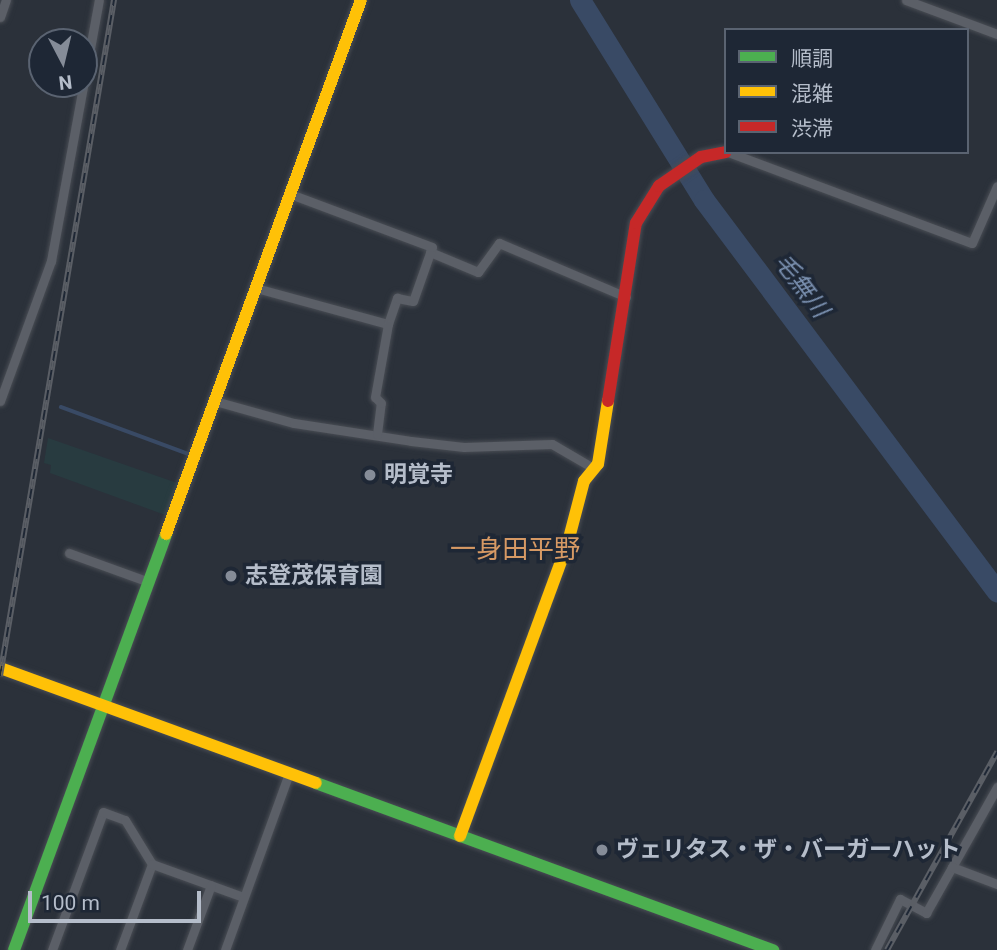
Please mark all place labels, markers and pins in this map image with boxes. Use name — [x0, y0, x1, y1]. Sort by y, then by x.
place label: 明覚寺 — [384, 461, 453, 489]
marker: 明覚寺 — [362, 467, 378, 483]
place label: 志登茂保育園 — [245, 562, 383, 590]
marker: 志登茂保育園 — [223, 568, 239, 584]
place label: ヴェリタス・ザ・バーガーハット — [616, 836, 961, 864]
marker: ヴェリタス・ザ・バーガーハット — [594, 842, 610, 858]

